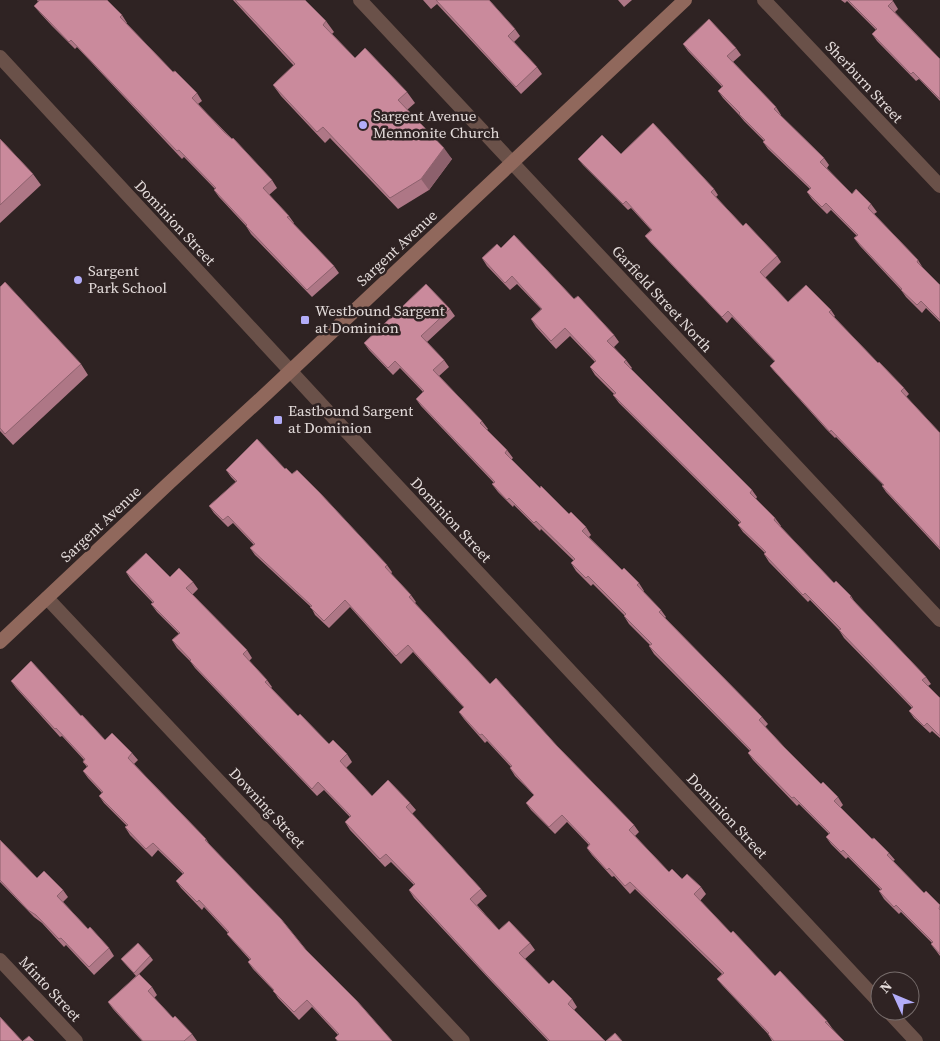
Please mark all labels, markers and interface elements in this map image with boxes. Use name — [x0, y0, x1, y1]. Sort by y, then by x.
street label: Sherburn Street — [821, 36, 908, 127]
place label: Sargent Avenue Mennonite Church — [373, 105, 499, 143]
marker: Sargent Avenue Mennonite Church — [357, 119, 369, 131]
street label: Dominion Street — [130, 175, 221, 270]
street label: Sargent Avenue — [352, 204, 442, 291]
street label: Garfield Street North — [607, 241, 717, 357]
place label: Sargent Park School — [88, 260, 167, 298]
marker: Sargent Park School — [72, 274, 84, 286]
place label: Westbound Sargent at Dominion — [315, 300, 445, 338]
marker: Westbound Sargent at Dominion — [299, 314, 311, 326]
place label: Eastbound Sargent at Dominion — [288, 400, 413, 438]
marker: Eastbound Sargent at Dominion — [272, 414, 284, 426]
street label: Dominion Street — [406, 472, 497, 567]
street label: Sargent Avenue — [56, 480, 146, 567]
street label: Downing Street — [225, 763, 310, 853]
street label: Dominion Street — [682, 768, 773, 863]
street label: Minto Street — [15, 951, 86, 1026]
north arrow — [870, 971, 920, 1021]
text: N — [875, 976, 896, 998]

